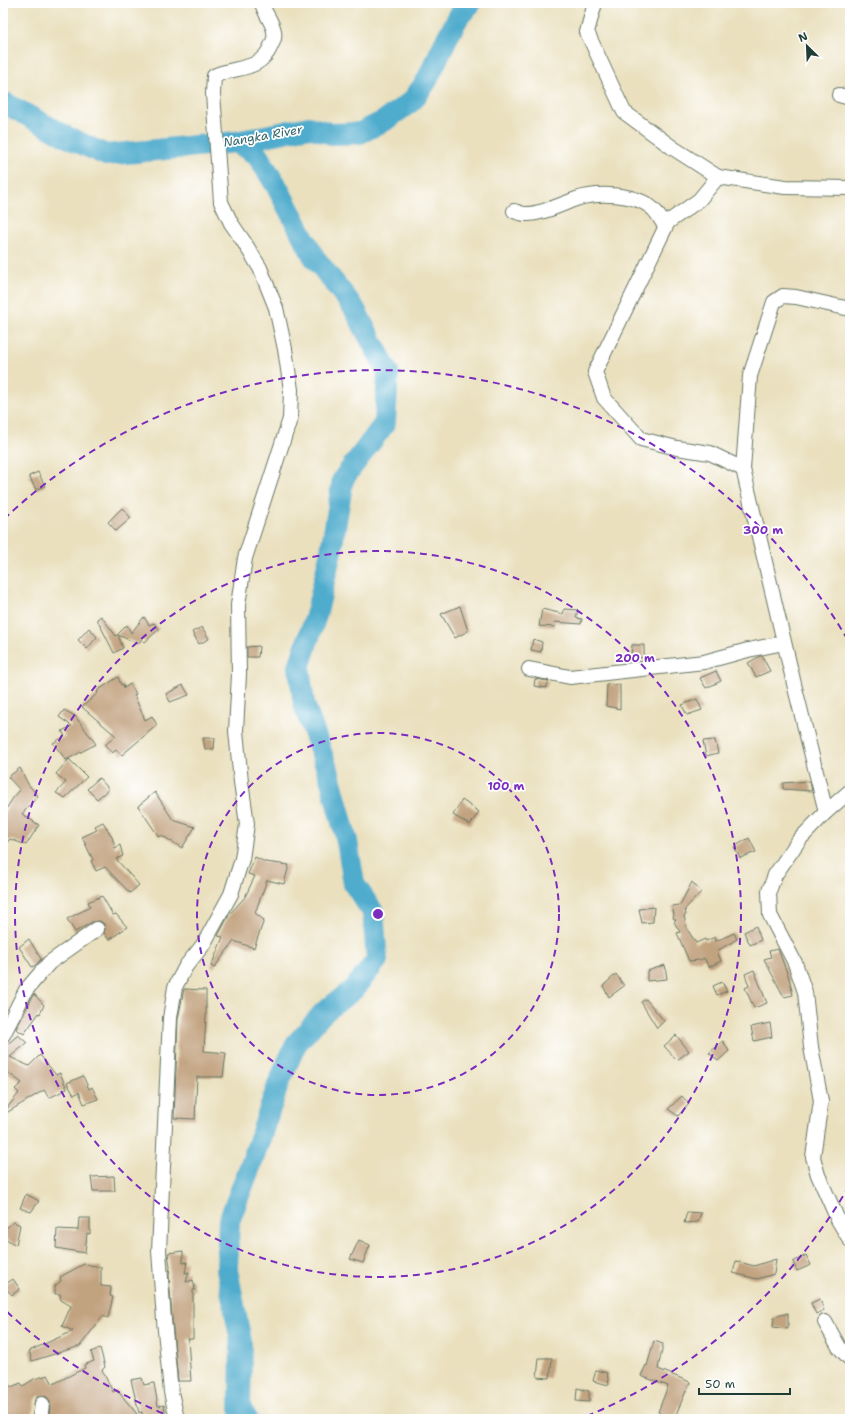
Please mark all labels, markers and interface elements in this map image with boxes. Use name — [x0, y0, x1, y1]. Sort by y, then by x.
north arrow — [787, 26, 827, 66]
text: N — [796, 29, 810, 46]
water label: Nangka River — [222, 121, 304, 151]
text: 300 m — [743, 522, 783, 538]
text: 200 m — [615, 650, 655, 666]
text: 100 m — [488, 778, 525, 794]
centre of rings — [371, 907, 385, 921]
scale bar — [699, 1370, 790, 1396]
text: 50 m — [705, 1376, 735, 1392]

